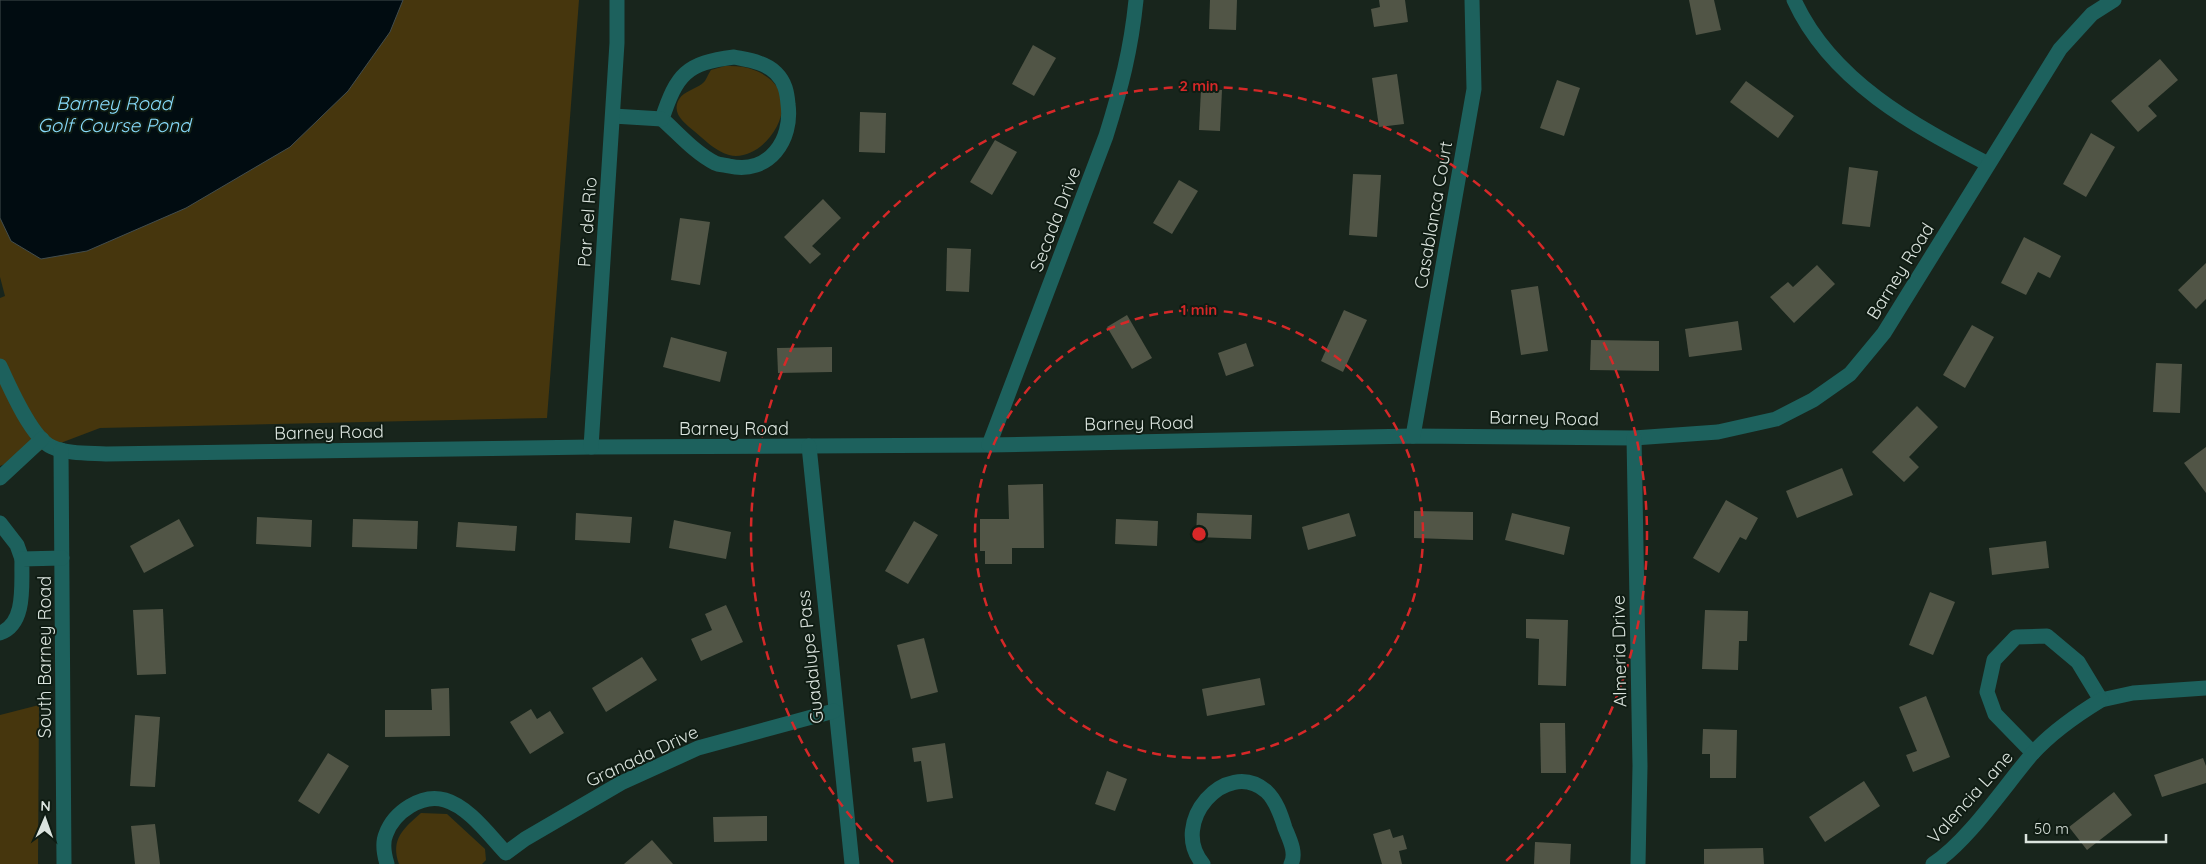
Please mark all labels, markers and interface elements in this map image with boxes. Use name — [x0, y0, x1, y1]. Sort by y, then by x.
text: 2 min — [1179, 76, 1219, 95]
water label: Barney Road Golf Course Pond — [37, 91, 193, 137]
street label: Casablanca Court — [1409, 139, 1457, 291]
street label: Secada Drive — [1024, 163, 1086, 275]
street label: Par del Rio — [572, 176, 602, 268]
street label: Barney Road — [1861, 218, 1939, 324]
text: 1 min — [1181, 300, 1217, 319]
street label: Barney Road — [1489, 406, 1599, 430]
street label: Barney Road — [1084, 411, 1194, 435]
street label: Barney Road — [679, 417, 789, 440]
street label: Barney Road — [274, 420, 384, 444]
centre of rings — [1190, 525, 1208, 543]
street label: South Barney Road — [33, 576, 56, 738]
street label: Guadalupe Pass — [792, 589, 828, 725]
street label: Almeria Drive — [1607, 595, 1631, 707]
street label: Granada Drive — [582, 720, 702, 792]
street label: Valencia Lane — [1922, 746, 2018, 848]
north arrow — [20, 794, 70, 844]
text: N — [40, 797, 51, 815]
scale bar — [2026, 812, 2166, 844]
text: 50 m — [2034, 819, 2069, 838]

